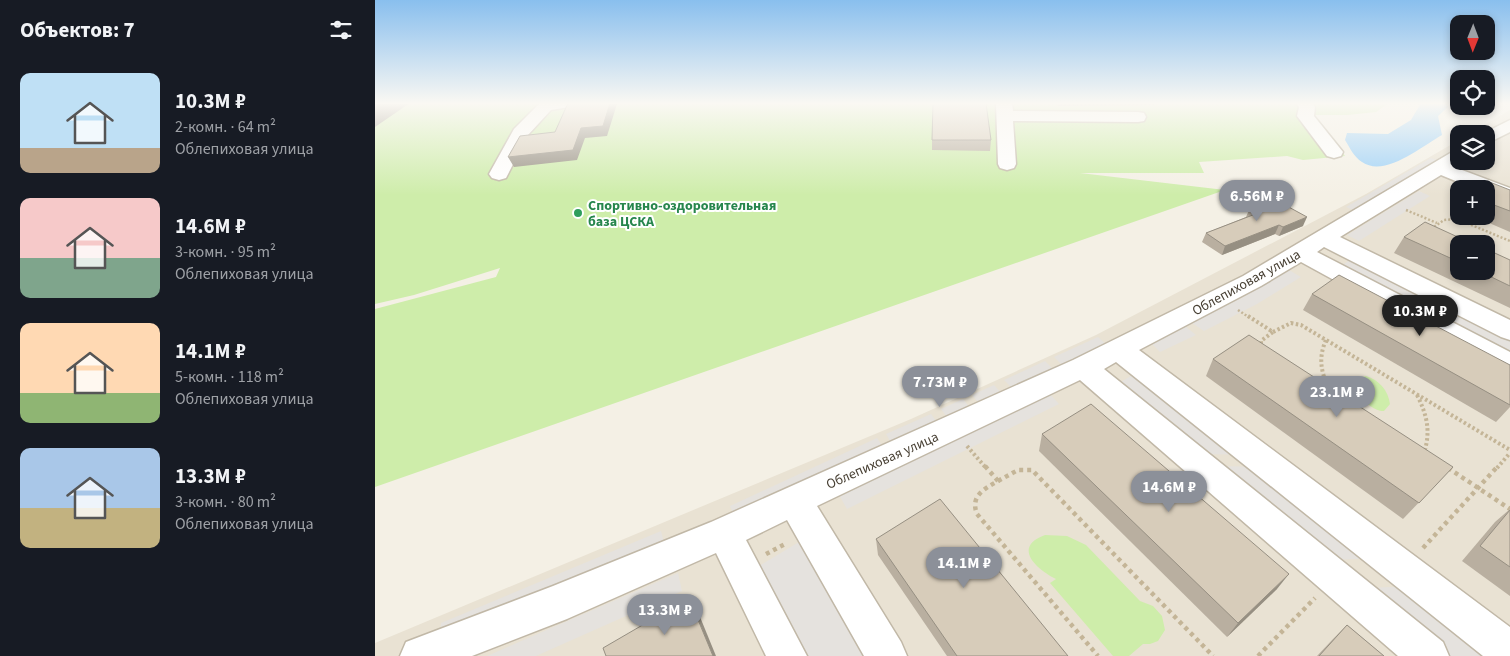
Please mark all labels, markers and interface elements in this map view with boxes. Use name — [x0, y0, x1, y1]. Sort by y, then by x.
text: Объектов: 7 — [20, 15, 135, 45]
north arrow — [1450, 15, 1495, 60]
map controls — [1450, 15, 1495, 280]
icon: filters — [327, 16, 355, 44]
button: locate — [1450, 70, 1495, 115]
text: 10.3M ₽ — [175, 86, 246, 116]
icon: home — [60, 93, 120, 153]
text: 2-комн. · 64 m² — [175, 116, 276, 138]
button: layers — [1450, 125, 1495, 170]
text: Облепиховая улица — [175, 138, 314, 160]
pin: 6.56M ₽ — [1211, 180, 1303, 222]
button: + — [1450, 180, 1495, 225]
text: 6.56M ₽ — [1230, 185, 1284, 207]
place label: Спортивно-оздоровительная база ЦСКА — [588, 196, 776, 232]
marker: Спортивно-оздоровительная база ЦСКА — [572, 207, 584, 219]
text: 14.6M ₽ — [175, 211, 246, 241]
icon: home — [60, 218, 120, 278]
button: − — [1450, 235, 1495, 280]
text: 3-комн. · 95 m² — [175, 241, 276, 263]
street label: Облепиховая улица — [1189, 245, 1304, 321]
text: Облепиховая улица — [175, 263, 314, 285]
pin: 10.3M ₽ — [1374, 294, 1466, 337]
text: 10.3M ₽ — [1393, 300, 1447, 322]
text: 14.1M ₽ — [175, 336, 246, 366]
icon: home — [60, 343, 120, 403]
text: 5-комн. · 118 m² — [175, 366, 284, 388]
pin: 7.73M ₽ — [894, 366, 986, 408]
text: 7.73M ₽ — [913, 371, 967, 393]
pin: 23.1M ₽ — [1291, 376, 1383, 418]
text: 23.1M ₽ — [1310, 381, 1364, 403]
text: Облепиховая улица — [175, 388, 314, 410]
street label: Облепиховая улица — [823, 427, 942, 495]
text: 13.3M ₽ — [175, 461, 246, 491]
icon: home — [60, 468, 120, 528]
pin: 14.6M ₽ — [1123, 470, 1215, 513]
text: 14.6M ₽ — [1142, 476, 1196, 498]
text: 3-комн. · 80 m² — [175, 491, 276, 513]
text: Облепиховая улица — [175, 513, 314, 535]
pin: 14.1M ₽ — [918, 546, 1010, 589]
text: 14.1M ₽ — [937, 552, 991, 574]
pin: 13.3M ₽ — [619, 594, 711, 636]
text: 13.3M ₽ — [638, 599, 692, 621]

